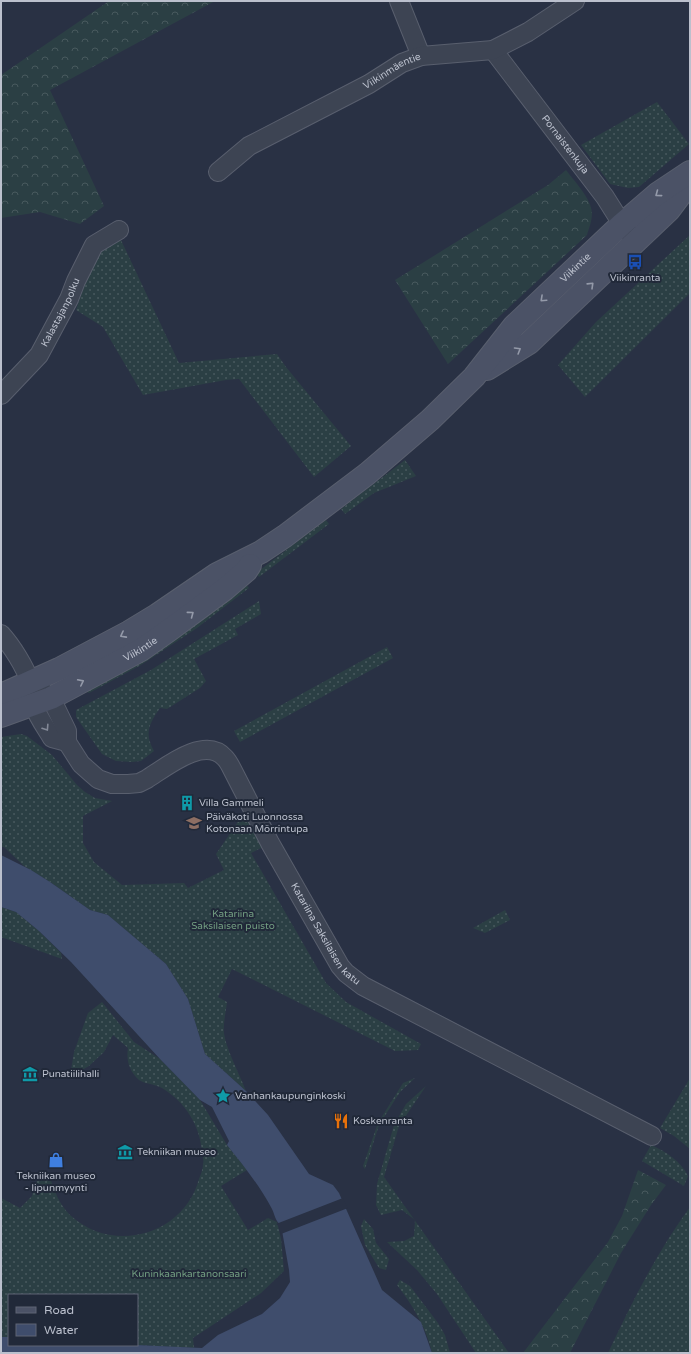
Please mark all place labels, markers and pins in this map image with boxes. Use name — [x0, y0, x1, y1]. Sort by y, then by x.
bus stop icon: Viikinranta — [626, 253, 644, 271]
place label: Viikinranta — [610, 272, 660, 284]
building icon: Villa Gammeli — [178, 794, 196, 812]
place label: Villa Gammeli — [199, 797, 264, 809]
place label: Päiväkoti Luonnossa Kotonaan Mörrintupa — [206, 811, 308, 835]
school or university icon: Päiväkoti Luonnossa Kotonaan Mörrintupa — [185, 814, 203, 832]
museum icon: Punatiilihalli — [21, 1065, 39, 1083]
place label: Punatiilihalli — [42, 1068, 99, 1080]
place icon: Vanhankaupunginkoski — [214, 1087, 232, 1105]
place label: Vanhankaupunginkoski — [235, 1090, 345, 1102]
restaurant icon: Koskenranta — [332, 1112, 350, 1130]
place label: Koskenranta — [353, 1115, 413, 1127]
museum icon: Tekniikan museo — [116, 1143, 134, 1161]
place label: Tekniikan museo — [137, 1146, 216, 1158]
shop icon: Tekniikan museo - lipunmyynti — [47, 1151, 65, 1169]
place label: Tekniikan museo - lipunmyynti — [16, 1170, 96, 1194]

